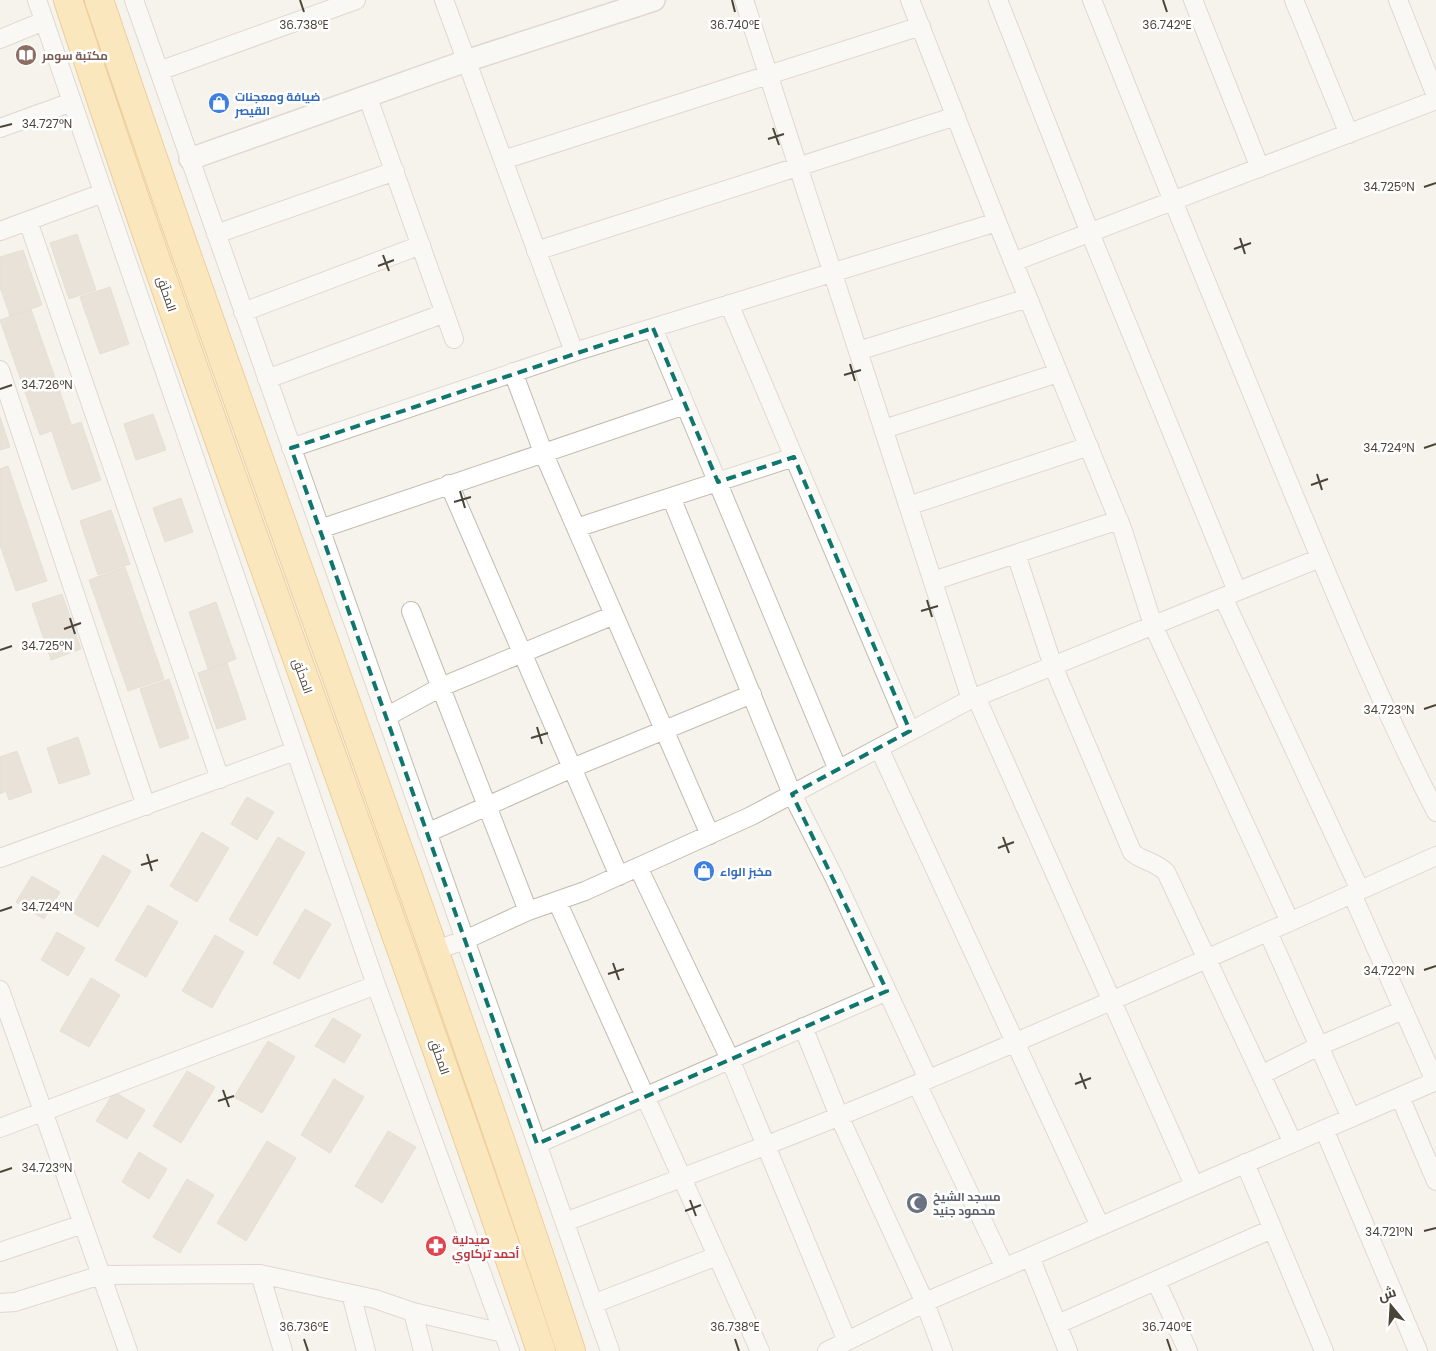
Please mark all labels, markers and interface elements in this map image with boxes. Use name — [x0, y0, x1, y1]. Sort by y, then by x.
text: 36.738°E — [279, 16, 329, 33]
text: 36.740°E — [710, 16, 760, 33]
text: 36.742°E — [1142, 16, 1192, 33]
library icon: مكتبة سومر — [14, 43, 38, 67]
place label: مكتبة سومر — [41, 47, 108, 64]
place label: ضيافة ومعجنات القيصر — [234, 88, 320, 119]
shop icon: ضيافة ومعجنات القيصر — [207, 91, 231, 115]
text: 34.727°N — [22, 115, 72, 132]
text: 34.725°N — [1363, 178, 1415, 195]
street label: المحلّق — [153, 274, 181, 314]
text: 34.726°N — [21, 376, 73, 393]
text: 34.724°N — [1363, 439, 1415, 456]
text: 34.725°N — [21, 637, 73, 654]
street label: المحلّق — [289, 656, 317, 696]
text: 34.723°N — [1363, 701, 1415, 718]
shop icon: مخبز الواء — [692, 859, 716, 883]
place label: مخبز الواء — [720, 863, 772, 880]
text: 34.724°N — [21, 898, 73, 915]
text: 34.722°N — [1364, 962, 1414, 979]
street label: المحلّق — [426, 1037, 454, 1077]
text: 34.723°N — [21, 1159, 73, 1176]
place label: مسجد الشيخ محمود جنيد — [933, 1188, 1001, 1219]
mosque icon: مسجد الشيخ محمود جنيد — [905, 1191, 929, 1215]
text: 34.721°N — [1365, 1223, 1413, 1240]
place label: صيدلية أحمد تركاوي — [452, 1231, 520, 1264]
pharmacy icon: صيدلية أحمد تركاوي — [424, 1234, 448, 1258]
north arrow — [1366, 1281, 1416, 1331]
text: ش — [1375, 1281, 1399, 1306]
text: 36.736°E — [279, 1318, 329, 1335]
text: 36.738°E — [710, 1318, 760, 1335]
text: 36.740°E — [1142, 1318, 1192, 1335]

